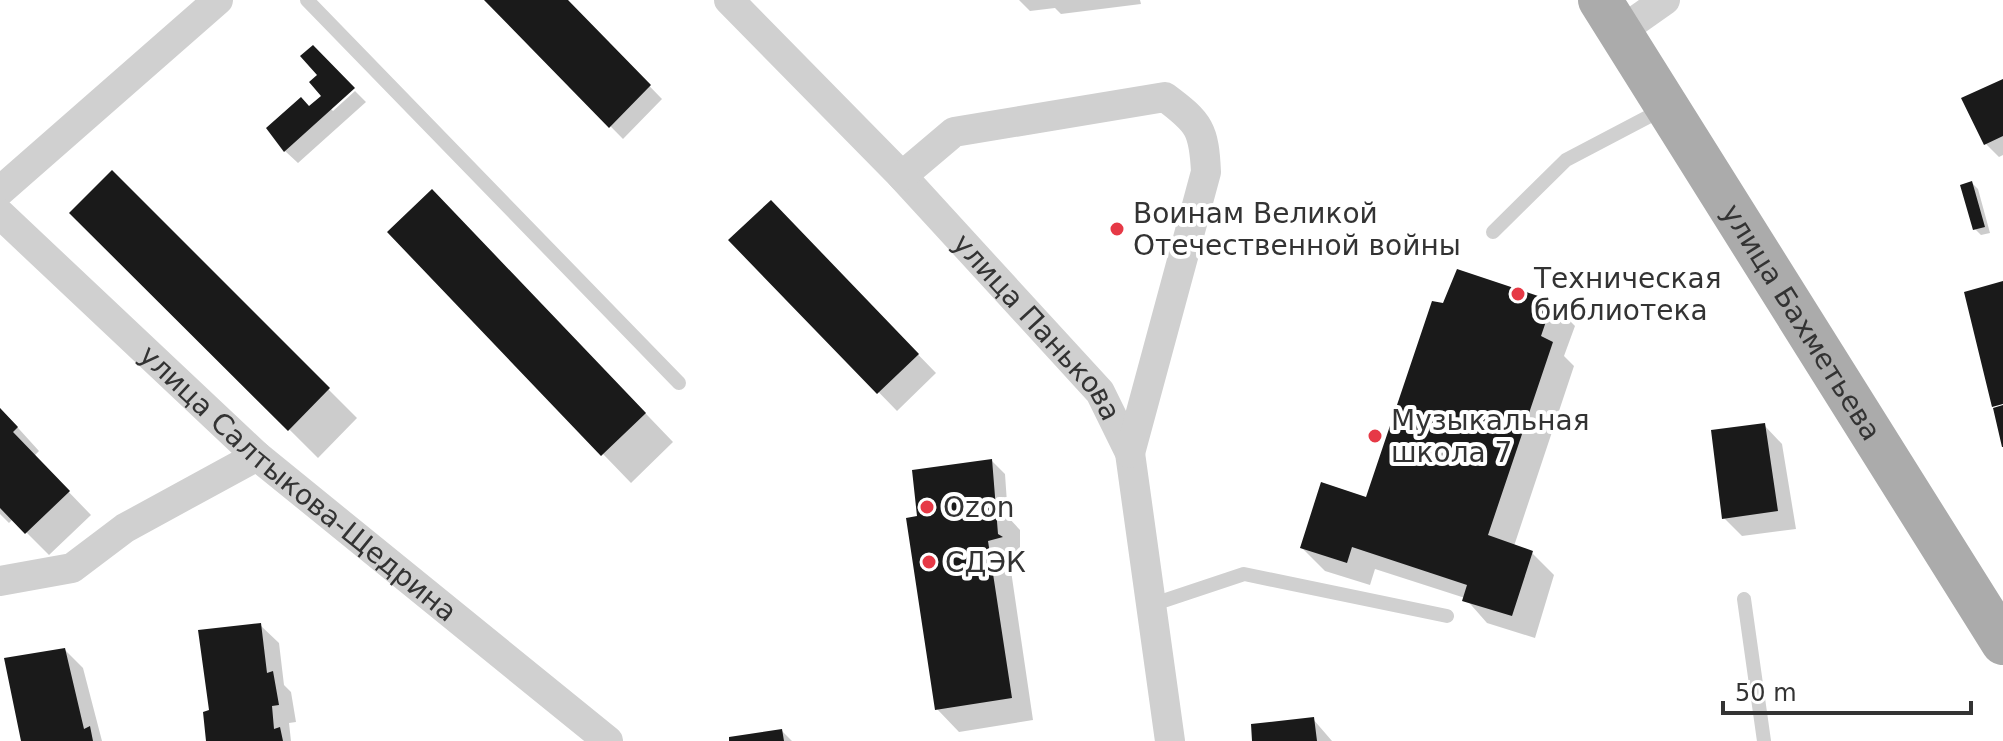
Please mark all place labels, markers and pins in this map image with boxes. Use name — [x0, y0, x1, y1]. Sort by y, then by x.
place label: Воинам Великой Отечественной войны — [1133, 197, 1461, 262]
marker: Воинам Великой Отечественной войны — [1108, 220, 1126, 238]
place label: Техническая библиотека — [1533, 262, 1721, 327]
marker: Техническая библиотека — [1509, 285, 1527, 303]
place label: Музыкальная школа 7 — [1391, 404, 1590, 469]
marker: Музыкальная школа 7 — [1366, 427, 1384, 445]
place label: Ozon — [943, 491, 1015, 524]
marker: Ozon — [918, 498, 936, 516]
place label: СДЭК — [945, 546, 1026, 579]
marker: СДЭК — [920, 553, 938, 571]

